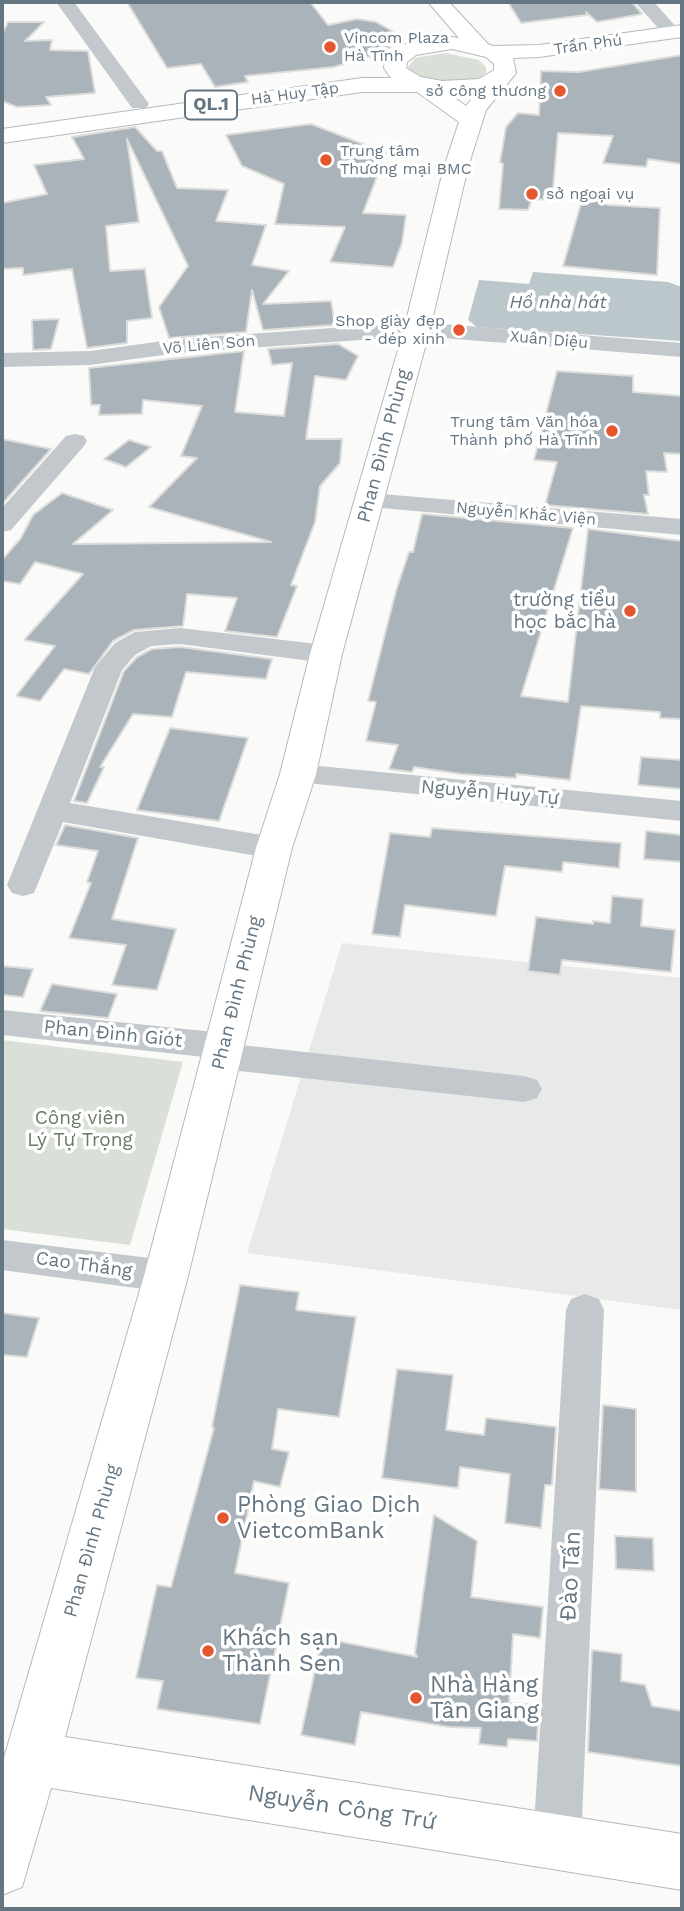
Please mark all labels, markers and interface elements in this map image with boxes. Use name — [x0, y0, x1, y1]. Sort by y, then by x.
place label: Vincom Plaza Hà Tĩnh — [344, 28, 449, 66]
street label: Trần Phú — [553, 31, 623, 59]
marker: Vincom Plaza Hà Tĩnh — [322, 39, 338, 55]
street label: Hà Huy Tập — [250, 78, 340, 110]
place label: sở công thương — [426, 81, 546, 101]
marker: sở công thương — [552, 83, 568, 99]
road number: QL.1 — [185, 90, 237, 120]
place label: Trung tâm Thương mại BMC — [340, 141, 472, 179]
marker: Trung tâm Thương mại BMC — [318, 152, 334, 168]
place label: sở ngoại vụ — [546, 184, 634, 204]
marker: sở ngoại vụ — [524, 186, 540, 202]
water label: Hồ nhà hát — [509, 292, 607, 314]
place label: Shop giày đẹp - dép xinh — [335, 311, 445, 349]
marker: Shop giày đẹp - dép xinh — [451, 322, 467, 338]
street label: Xuân Diệu — [509, 327, 589, 353]
street label: Võ Liên Sơn — [162, 331, 256, 359]
street label: Phan Đình Phùng — [353, 367, 415, 525]
place label: Trung tâm Văn hóa Thành phố Hà Tĩnh — [450, 412, 598, 450]
marker: Trung tâm Văn hóa Thành phố Hà Tĩnh — [604, 423, 620, 439]
street label: Nguyễn Khắc Viện — [455, 498, 597, 530]
place label: trường tiểu học bắc hà — [513, 589, 616, 633]
marker: trường tiểu học bắc hà — [622, 603, 638, 619]
street label: Nguyễn Huy Tự — [420, 776, 560, 810]
street label: Phan Đình Phùng — [207, 913, 267, 1073]
street label: Phan Đình Giót — [43, 1015, 183, 1053]
park label: Công viên Lý Tự Trọng — [27, 1107, 133, 1151]
street label: Cao Thắng — [34, 1247, 134, 1283]
street label: Phan Đình Phùng — [59, 1462, 125, 1620]
place label: Phòng Giao Dịch VietcomBank — [237, 1491, 421, 1545]
marker: Phòng Giao Dịch VietcomBank — [215, 1510, 231, 1526]
street label: Đào Tấn — [555, 1530, 587, 1622]
place label: Khách sạn Thành Sen — [222, 1624, 341, 1678]
marker: Khách sạn Thành Sen — [200, 1643, 216, 1659]
place label: Nhà Hàng Tân Giang — [430, 1671, 539, 1725]
marker: Nhà Hàng Tân Giang — [408, 1690, 424, 1706]
street label: Nguyễn Công Trứ — [246, 1780, 438, 1836]

